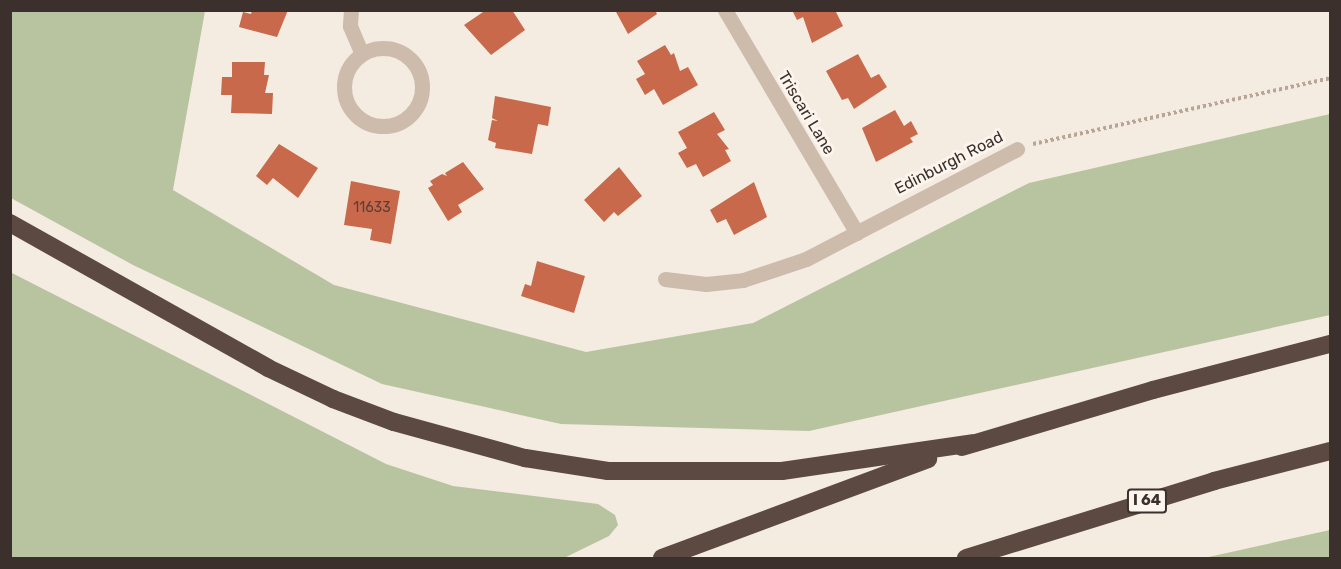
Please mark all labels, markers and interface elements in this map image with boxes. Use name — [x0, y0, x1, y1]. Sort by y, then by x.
street label: Triscari Lane — [774, 68, 838, 158]
street label: Edinburgh Road — [892, 127, 1006, 199]
house number: 11633 — [353, 200, 391, 216]
road number: I 64 — [1126, 489, 1168, 513]

